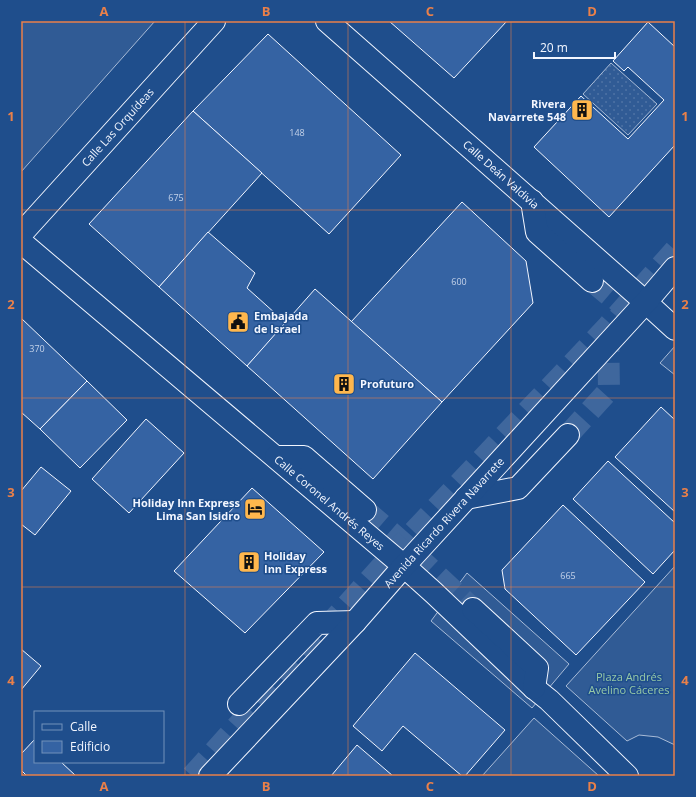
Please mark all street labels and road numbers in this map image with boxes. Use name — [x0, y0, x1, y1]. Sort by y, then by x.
street label: Calle Las Orquídeas — [78, 84, 157, 170]
street label: Calle Deán Valdivia — [460, 136, 543, 212]
street label: Calle Coronel Andrés Reyes — [271, 452, 388, 554]
street label: Avenida Ricardo Rivera Navarrete — [380, 454, 507, 591]

